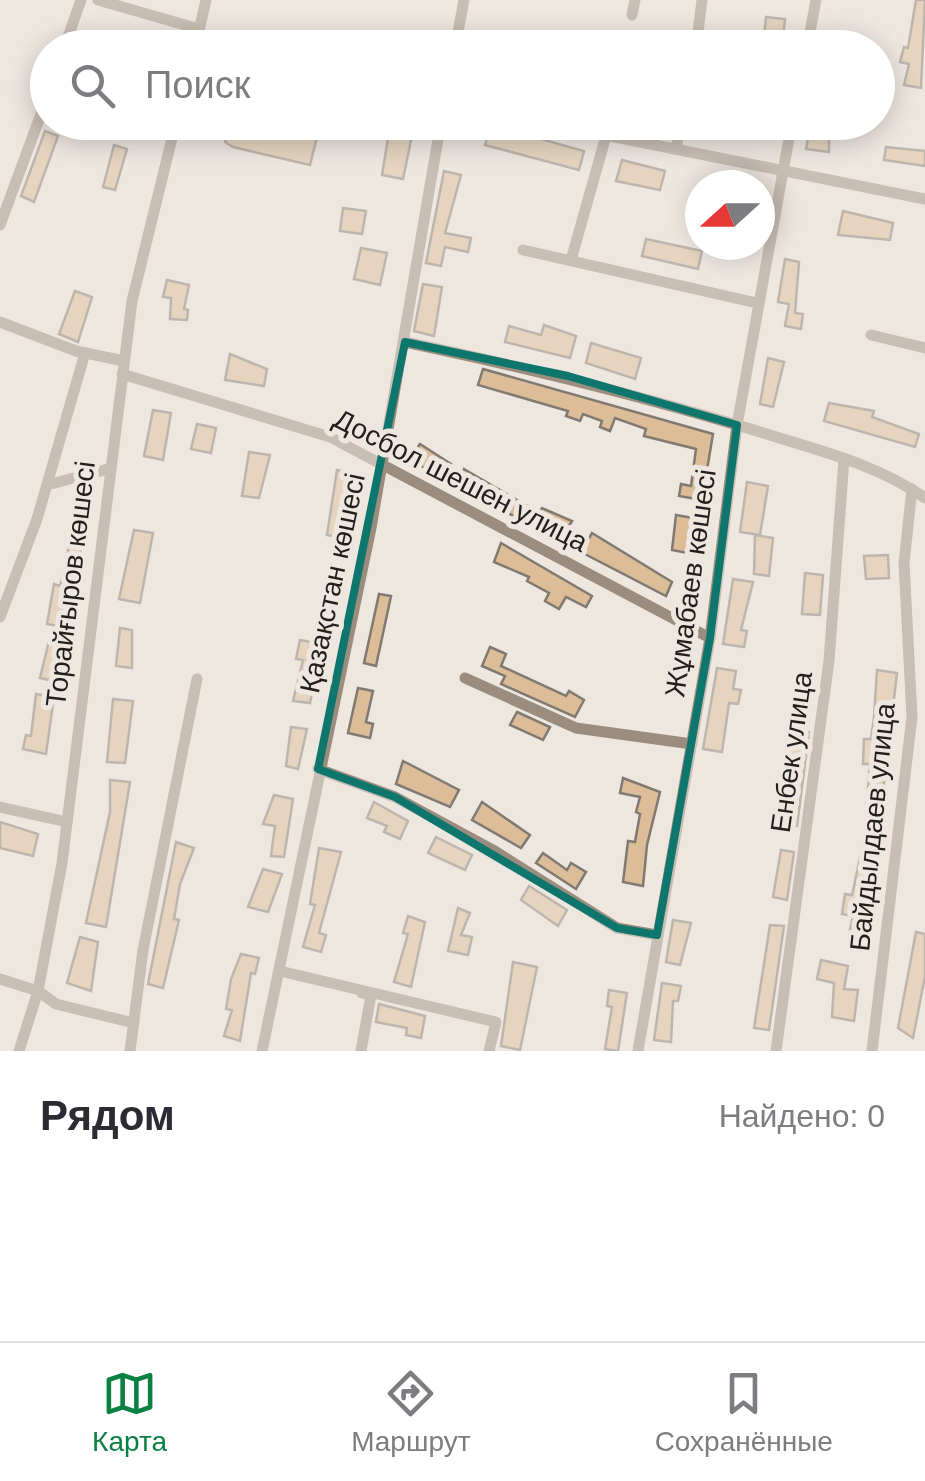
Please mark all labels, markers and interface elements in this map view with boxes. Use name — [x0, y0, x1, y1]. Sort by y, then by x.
search box — [30, 30, 895, 140]
icon: search — [65, 58, 120, 113]
text: Поиск — [145, 64, 250, 106]
north arrow — [685, 170, 775, 260]
street label: Досбол шешен улица — [329, 403, 593, 558]
street label: Торайғыров көшесі — [40, 459, 101, 709]
street label: Жұмабаев көшесі — [659, 467, 722, 699]
street label: Қазақстан көшесі — [294, 471, 371, 696]
street label: Енбек улица — [765, 669, 818, 835]
street label: Байдылдаев улица — [844, 701, 901, 953]
text: Рядом — [40, 1092, 175, 1139]
text: Найдено: 0 — [719, 1098, 885, 1134]
tab: Карта — [92, 1366, 167, 1458]
tab: Маршрут — [351, 1366, 470, 1458]
tab: Сохранённые — [655, 1366, 833, 1458]

